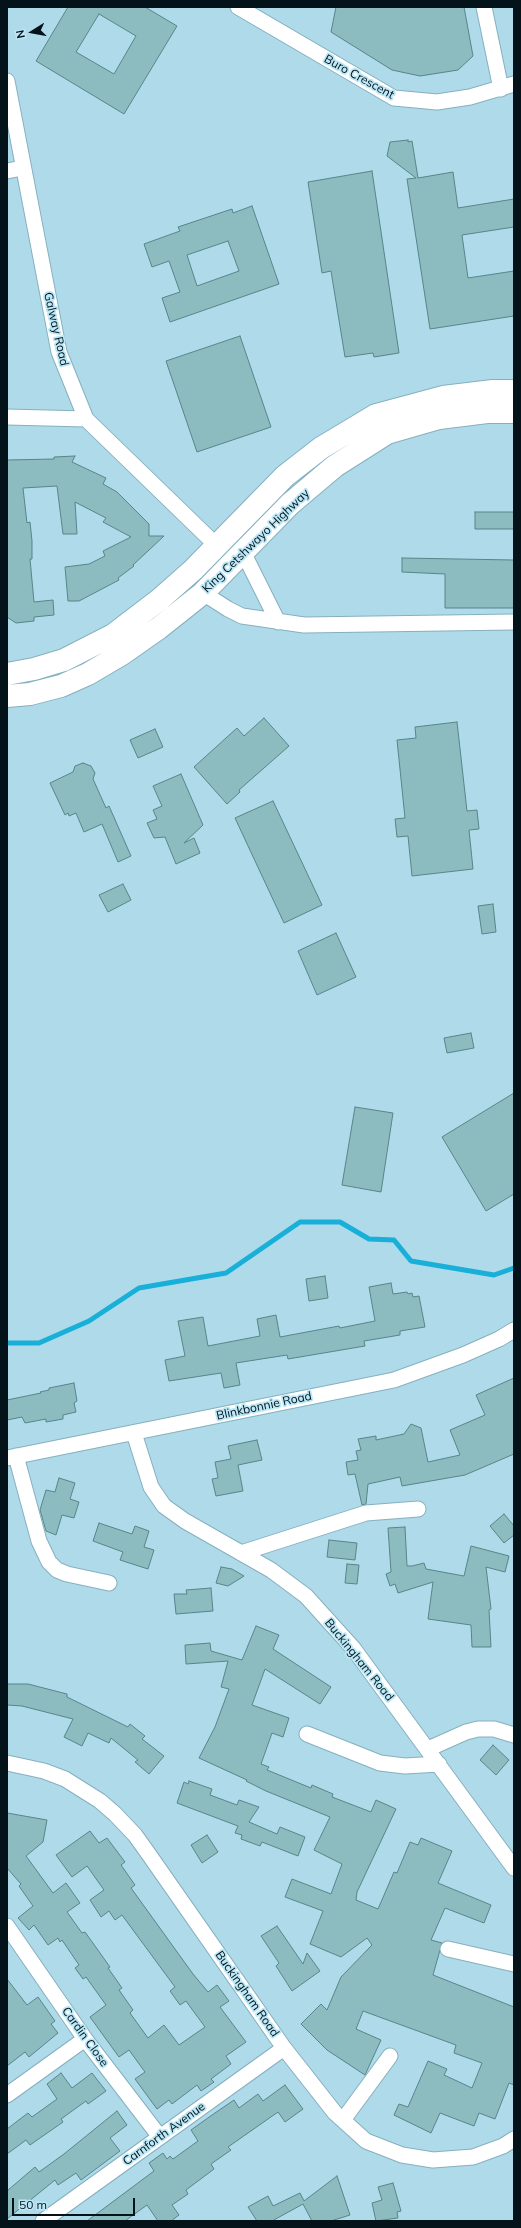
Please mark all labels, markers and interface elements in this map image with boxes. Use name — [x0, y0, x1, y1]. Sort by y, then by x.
north arrow — [12, 12, 52, 52]
text: N — [13, 29, 28, 40]
street label: Buro Crescent — [321, 52, 397, 102]
street label: Galway Road — [41, 291, 71, 367]
street label: King Cetshwayo Highway — [200, 486, 312, 596]
street label: Blinkbonnie Road — [215, 1389, 313, 1423]
street label: Buckingham Road — [321, 1616, 397, 1704]
street label: Buckingham Road — [212, 1948, 282, 2040]
street label: Cardin Close — [59, 2004, 111, 2070]
street label: Carnforth Avenue — [120, 2099, 208, 2169]
scale bar — [14, 2190, 137, 2216]
text: 50 m — [19, 2197, 47, 2212]

